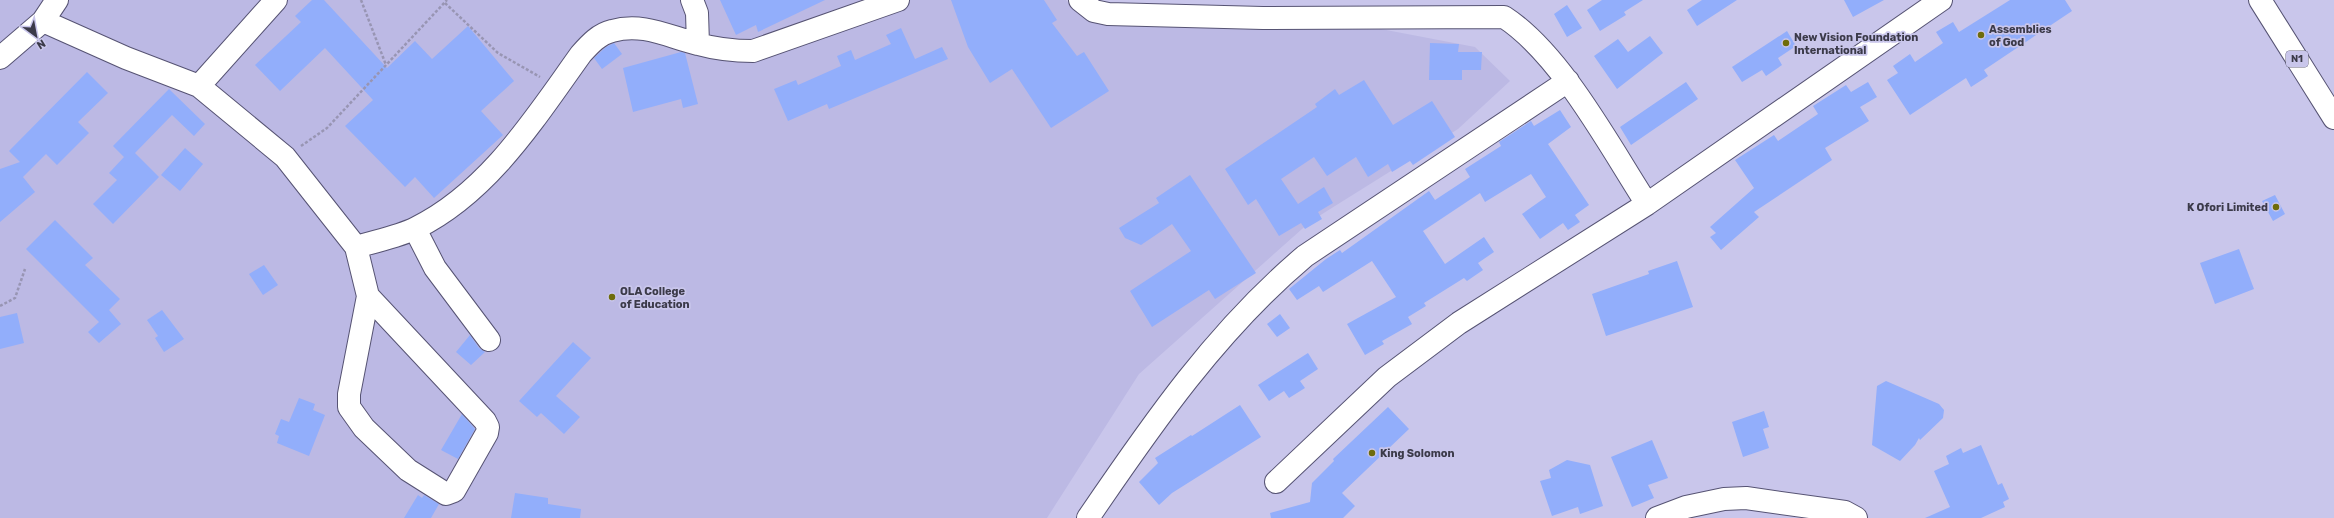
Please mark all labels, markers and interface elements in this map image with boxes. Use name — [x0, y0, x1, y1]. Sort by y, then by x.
north arrow — [16, 16, 56, 56]
place label: Assemblies of God — [1989, 23, 2052, 49]
marker: Assemblies of God — [1976, 30, 1986, 40]
place label: New Vision Foundation International — [1794, 31, 1918, 57]
text: N — [34, 36, 48, 52]
marker: New Vision Foundation International — [1781, 38, 1791, 48]
road number: N1 — [2286, 51, 2308, 67]
place label: K Ofori Limited — [2187, 201, 2268, 214]
marker: K Ofori Limited — [2271, 202, 2281, 212]
place label: OLA College of Education — [620, 285, 690, 311]
marker: OLA College of Education — [607, 292, 617, 302]
place label: King Solomon — [1380, 447, 1455, 460]
marker: King Solomon — [1367, 448, 1377, 458]

